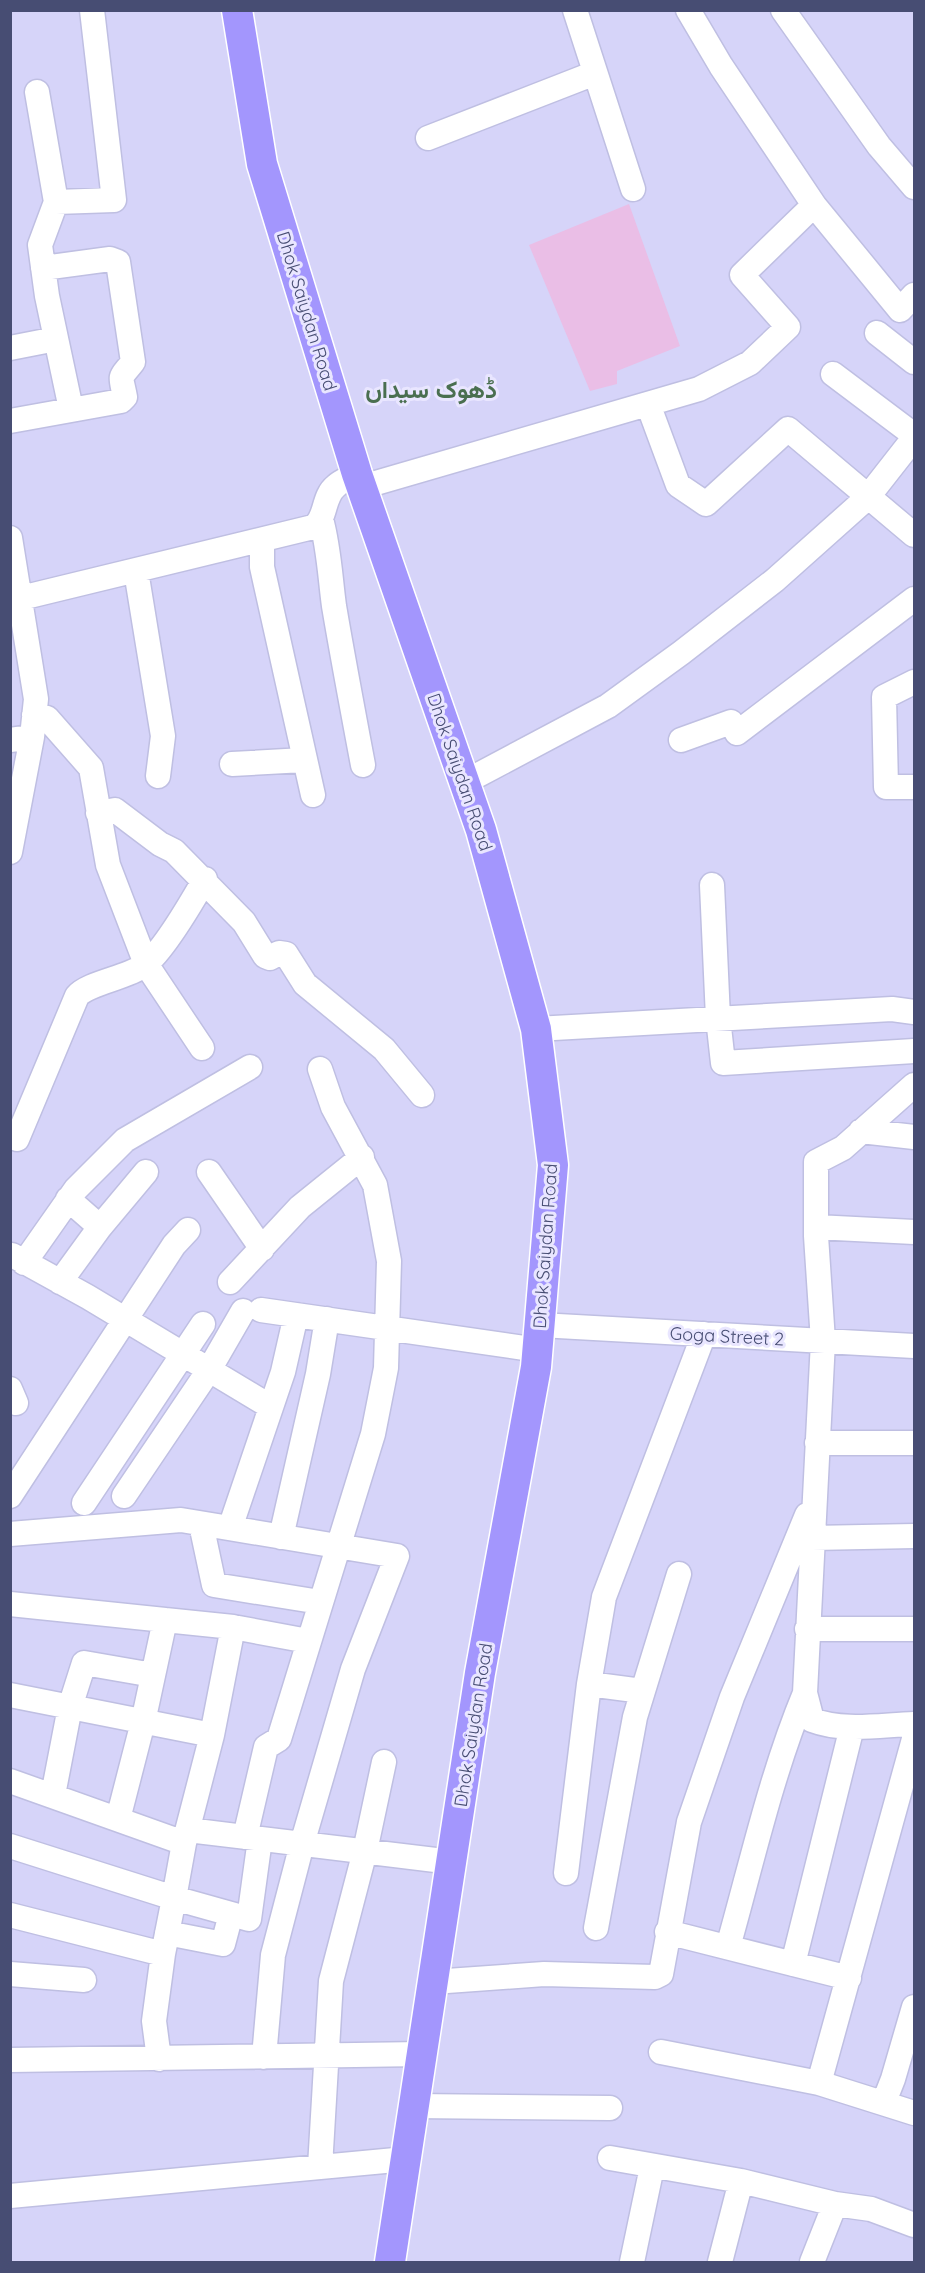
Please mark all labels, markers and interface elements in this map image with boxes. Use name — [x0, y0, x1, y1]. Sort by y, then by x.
street label: Dhok Saiydan Road — [272, 229, 342, 393]
district label: ڈھوک سیداں — [365, 374, 497, 405]
street label: Dhok Saiydan Road — [422, 690, 498, 854]
street label: Dhok Saiydan Road — [528, 1163, 562, 1329]
street label: Goga Street 2 — [669, 1322, 785, 1350]
street label: Dhok Saiydan Road — [449, 1642, 497, 1808]

